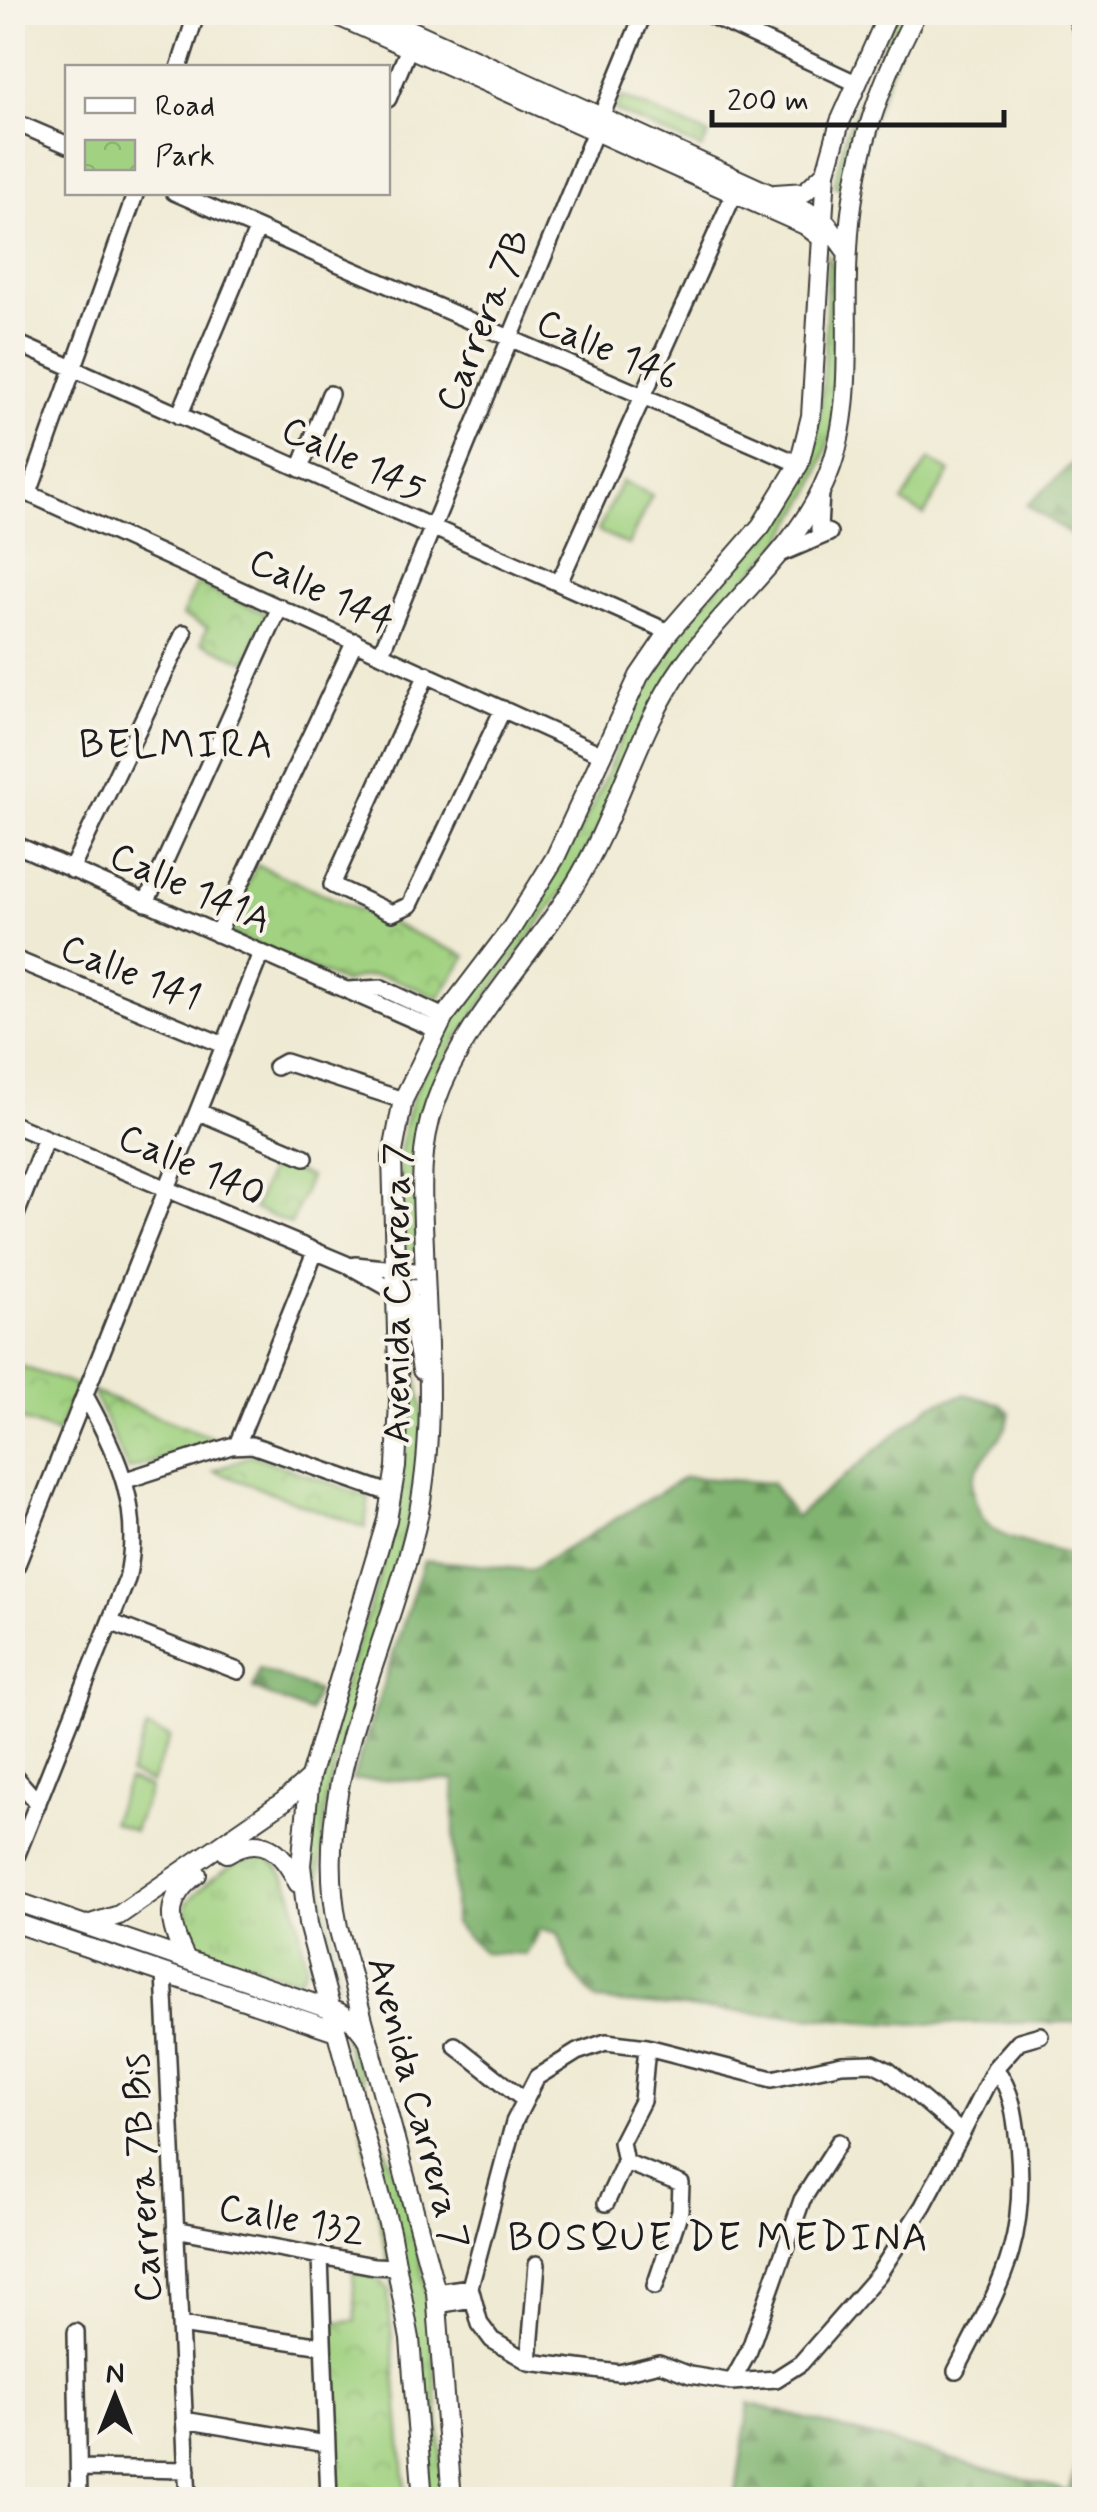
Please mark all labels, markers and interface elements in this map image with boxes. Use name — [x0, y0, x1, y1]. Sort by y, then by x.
legend — [65, 65, 390, 195]
scale bar — [712, 65, 1004, 127]
text: 200 m — [727, 82, 809, 121]
text: Road — [155, 87, 215, 126]
text: Park — [155, 137, 215, 176]
street label: Carrera 7B — [426, 223, 543, 419]
street label: Calle 146 — [528, 298, 686, 402]
street label: Calle 145 — [273, 406, 433, 515]
street label: Calle 144 — [241, 537, 401, 647]
district label: BELMIRA — [79, 720, 275, 772]
street label: Calle 141A — [102, 832, 278, 947]
street label: Calle 141 — [53, 924, 207, 1025]
street label: Calle 140 — [110, 1113, 272, 1219]
street label: Avenida Carrera 7 — [374, 1142, 423, 1444]
street label: Avenida Carrera 7 — [354, 1952, 479, 2255]
street label: Carrera 7B Bis — [113, 2052, 174, 2304]
street label: Calle 132 — [215, 2184, 369, 2257]
district label: BOSQUE DE MEDINA — [508, 2213, 930, 2265]
north arrow — [65, 2347, 165, 2447]
text: N — [106, 2356, 124, 2393]

